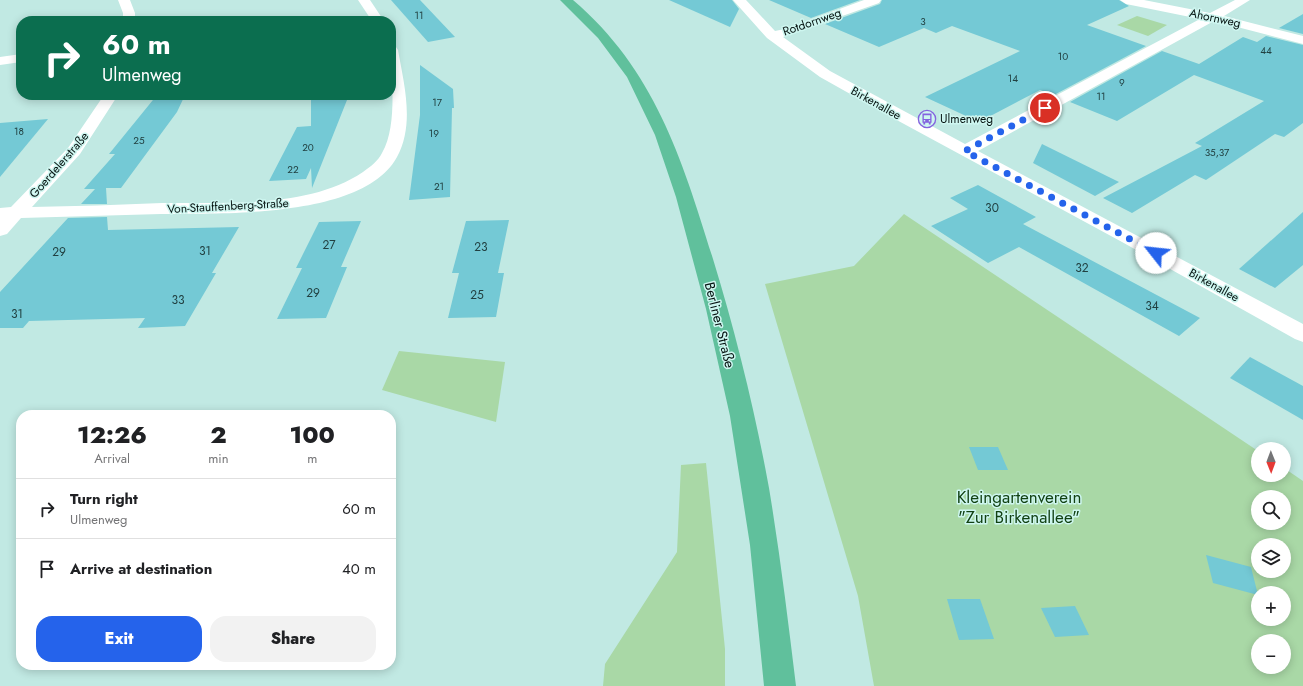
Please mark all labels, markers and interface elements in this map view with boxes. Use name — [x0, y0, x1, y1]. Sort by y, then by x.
street label: Rotdornweg — [780, 4, 844, 40]
street label: Ahornweg — [1188, 4, 1242, 32]
house number: 11 — [415, 8, 424, 23]
house number: 3 — [920, 14, 926, 29]
text: 60 m — [102, 24, 171, 65]
icon: right — [36, 32, 88, 84]
house number: 44 — [1260, 43, 1272, 58]
house number: 10 — [1058, 49, 1068, 64]
text: Ulmenweg — [102, 62, 182, 88]
house number: 14 — [1008, 71, 1018, 86]
house number: 9 — [1119, 75, 1125, 90]
street label: Birkenallee — [848, 82, 904, 124]
house number: 11 — [1097, 89, 1106, 104]
pin — [1028, 91, 1062, 125]
house number: 17 — [432, 95, 443, 110]
icon: arrive — [1034, 97, 1056, 119]
bus stop icon: Ulmenweg — [917, 109, 937, 129]
place label: Ulmenweg — [940, 110, 993, 128]
house number: 18 — [14, 124, 24, 139]
house number: 19 — [429, 126, 439, 141]
street label: Goerdelerstraße — [25, 128, 93, 202]
house number: 25 — [133, 133, 145, 148]
house number: 20 — [302, 140, 314, 155]
house number: 35,37 — [1205, 145, 1230, 160]
house number: 22 — [287, 162, 299, 177]
house number: 21 — [434, 179, 444, 194]
street label: Von-Stauffenberg-Straße — [167, 194, 289, 218]
house number: 30 — [985, 199, 999, 217]
position arrow — [1135, 232, 1177, 274]
house number: 27 — [322, 236, 336, 254]
house number: 23 — [474, 238, 488, 256]
house number: 31 — [199, 242, 211, 260]
house number: 29 — [52, 243, 66, 261]
house number: 32 — [1075, 259, 1089, 277]
street label: Birkenallee — [1186, 264, 1242, 306]
street label: Berliner Straße — [700, 280, 740, 370]
house number: 29 — [306, 284, 320, 302]
house number: 25 — [470, 286, 484, 304]
house number: 33 — [171, 291, 185, 309]
house number: 34 — [1145, 297, 1159, 315]
house number: 31 — [11, 305, 23, 323]
text: 12:26 — [77, 417, 147, 452]
text: 2 — [210, 417, 227, 452]
text: 100 — [290, 417, 335, 452]
north arrow — [1251, 442, 1291, 482]
map controls — [1251, 442, 1291, 674]
text: Arrival — [94, 449, 130, 468]
text: min — [208, 449, 229, 468]
text: m — [307, 449, 317, 468]
park label: Kleingartenverein "Zur Birkenallee" — [957, 485, 1081, 529]
text: Turn right — [70, 488, 138, 510]
button: search — [1251, 490, 1291, 530]
icon: right — [36, 498, 58, 520]
text: 60 m — [342, 498, 376, 520]
text: Ulmenweg — [70, 510, 127, 529]
button: layers — [1251, 538, 1291, 578]
icon: arrive — [36, 558, 58, 580]
text: Arrive at destination — [70, 558, 212, 580]
text: 40 m — [342, 558, 376, 580]
button: + — [1251, 586, 1291, 626]
button: Exit — [36, 616, 202, 662]
button: Share — [210, 616, 376, 662]
button: − — [1251, 634, 1291, 674]

